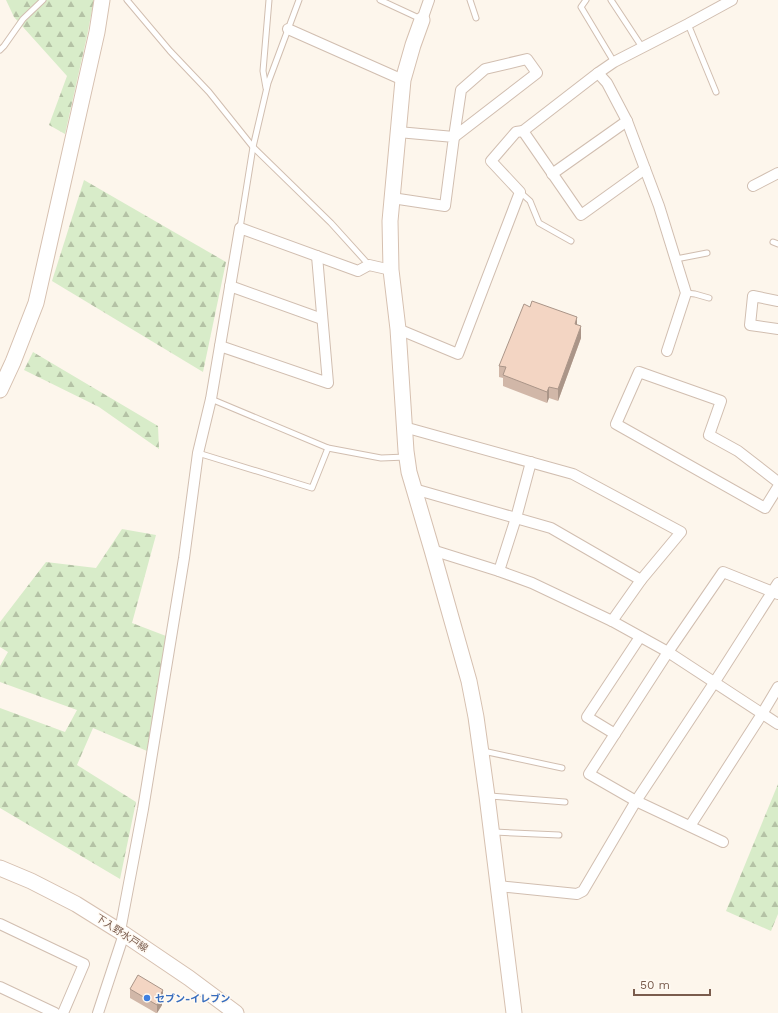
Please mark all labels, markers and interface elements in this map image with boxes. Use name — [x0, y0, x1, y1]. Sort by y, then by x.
street label: 下入野水戸線 — [94, 912, 150, 954]
scale bar — [634, 971, 710, 997]
text: 50 m — [640, 978, 670, 992]
marker: セブン-イレブン — [142, 993, 152, 1003]
place label: セブン-イレブン — [155, 993, 230, 1004]

